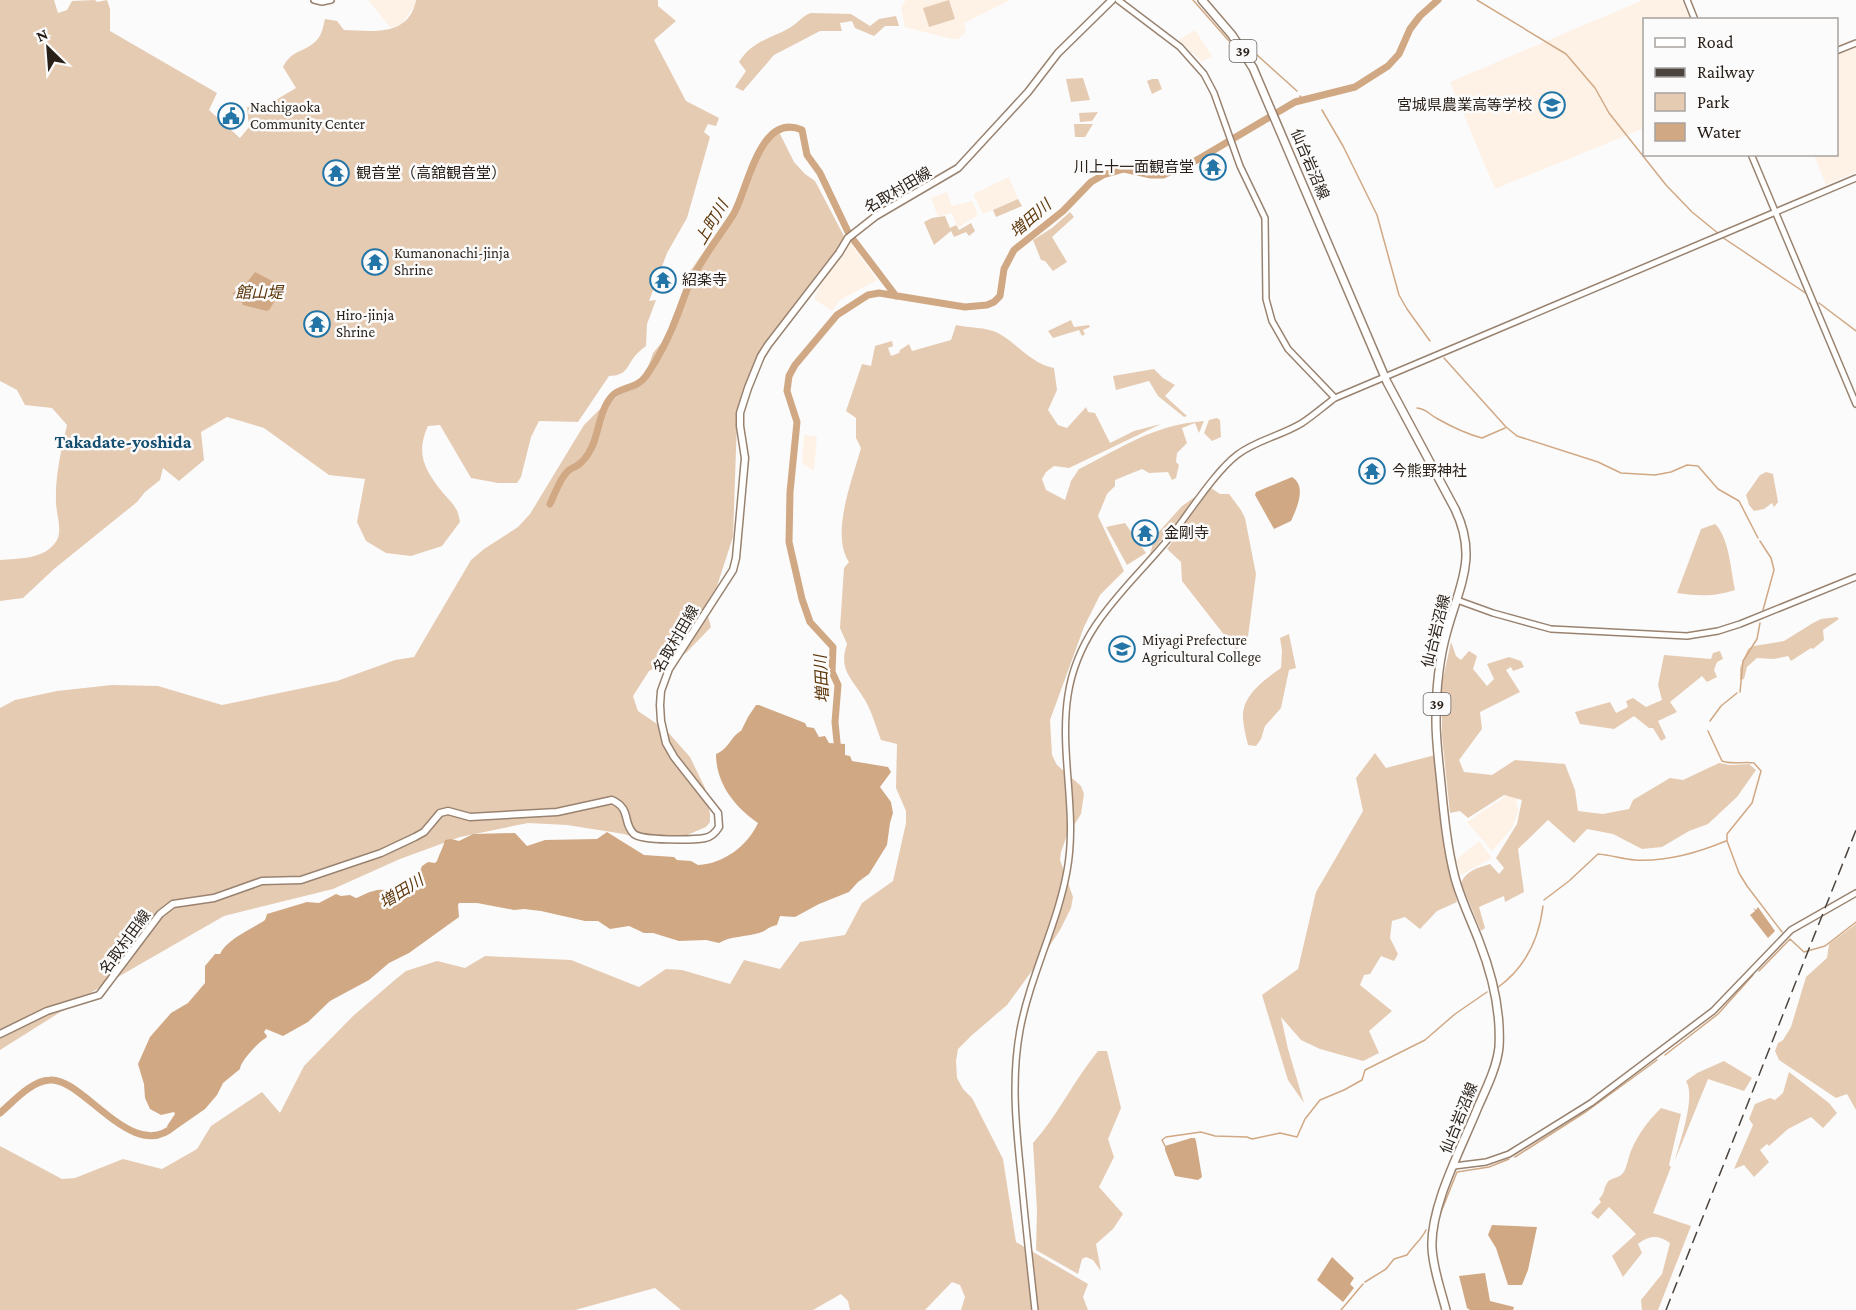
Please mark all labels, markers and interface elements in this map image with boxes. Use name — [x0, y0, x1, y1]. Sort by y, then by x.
north arrow — [18, 18, 78, 78]
legend — [1643, 18, 1838, 156]
text: N — [33, 25, 50, 45]
text: Road — [1697, 32, 1734, 52]
road number: 39 — [1230, 40, 1256, 62]
text: Railway — [1697, 62, 1755, 82]
school or university icon: 宮城県農業高等学校 — [1537, 90, 1567, 120]
text: Park — [1697, 92, 1729, 112]
place label: 宮城県農業高等学校 — [1397, 97, 1532, 113]
place label: Nachigaoka Community Center — [250, 99, 366, 133]
public building icon: Nachigaoka Community Center — [216, 101, 246, 131]
text: Water — [1697, 122, 1742, 142]
street label: 仙台岩沼線 — [1288, 126, 1332, 202]
temple icon: 川上十一面観音堂 — [1198, 152, 1228, 182]
temple icon: 観音堂（高舘観音堂） — [321, 158, 351, 188]
place label: 川上十一面観音堂 — [1074, 159, 1194, 175]
street label: 名取村田線 — [861, 163, 934, 216]
place label: 観音堂（高舘観音堂） — [356, 165, 506, 181]
water label: 増田川 — [1007, 195, 1056, 241]
water label: 上町川 — [692, 196, 732, 247]
place label: Kumanonachi-jinja Shrine — [394, 245, 510, 278]
temple icon: Kumanonachi-jinja Shrine — [360, 247, 390, 277]
temple icon: 紹楽寺 — [648, 265, 678, 295]
place label: 紹楽寺 — [682, 272, 727, 288]
water label: 館山堤 — [235, 284, 285, 301]
place label: Hiro-jinja Shrine — [336, 307, 394, 340]
temple icon: Hiro-jinja Shrine — [302, 309, 332, 339]
district label: Takadate-yoshida — [55, 432, 192, 452]
temple icon: 今熊野神社 — [1357, 456, 1387, 486]
place label: 今熊野神社 — [1392, 463, 1467, 479]
temple icon: 金剛寺 — [1130, 518, 1160, 548]
place label: 金剛寺 — [1164, 525, 1209, 541]
street label: 仙台岩沼線 — [1419, 593, 1453, 669]
street label: 名取村田線 — [649, 602, 702, 675]
place label: Miyagi Prefecture Agricultural College — [1142, 632, 1262, 666]
school or university icon: Miyagi Prefecture Agricultural College — [1107, 634, 1137, 664]
water label: 増田川 — [812, 653, 831, 703]
road number: 39 — [1424, 693, 1450, 715]
water label: 増田川 — [376, 870, 428, 911]
street label: 名取村田線 — [96, 906, 154, 977]
street label: 仙台岩沼線 — [1438, 1080, 1480, 1156]

